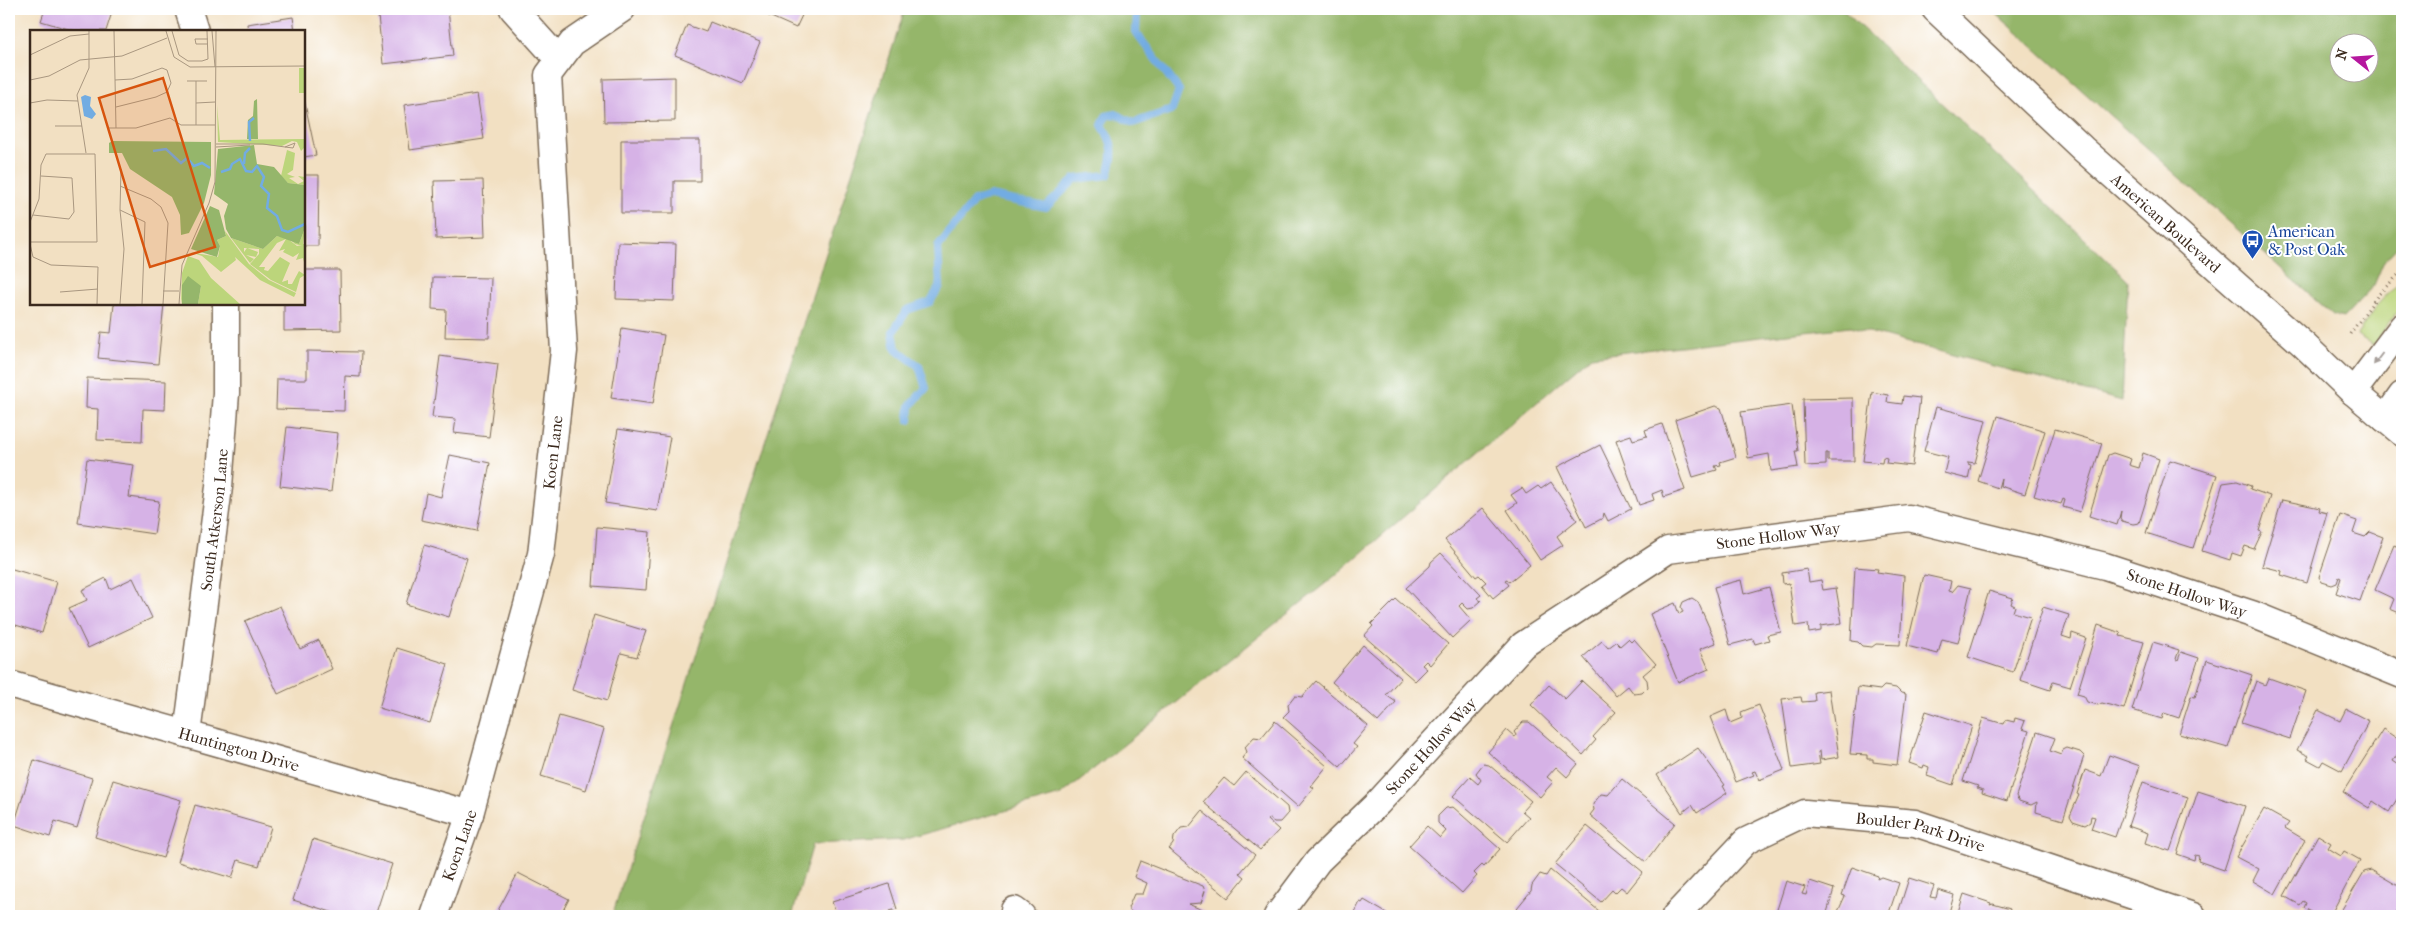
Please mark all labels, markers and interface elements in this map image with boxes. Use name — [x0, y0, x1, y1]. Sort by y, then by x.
inset map — [30, 30, 305, 305]
north arrow — [2328, 32, 2378, 82]
text: N — [2332, 46, 2352, 62]
street label: American Boulevard — [2107, 169, 2225, 277]
place label: American & Post Oak — [2267, 222, 2346, 259]
bus stop icon: American & Post Oak — [2240, 228, 2264, 259]
one-way arrow — [2372, 352, 2383, 365]
street label: Koen Lane — [539, 414, 566, 490]
street label: South Atkerson Lane — [196, 448, 231, 592]
street label: Stone Hollow Way — [1715, 518, 1842, 553]
street label: Stone Hollow Way — [2125, 564, 2250, 621]
street label: Stone Hollow Way — [1381, 693, 1480, 798]
street label: Huntington Drive — [176, 723, 302, 775]
street label: Koen Lane — [438, 808, 480, 884]
street label: Boulder Park Drive — [1855, 808, 1988, 855]

